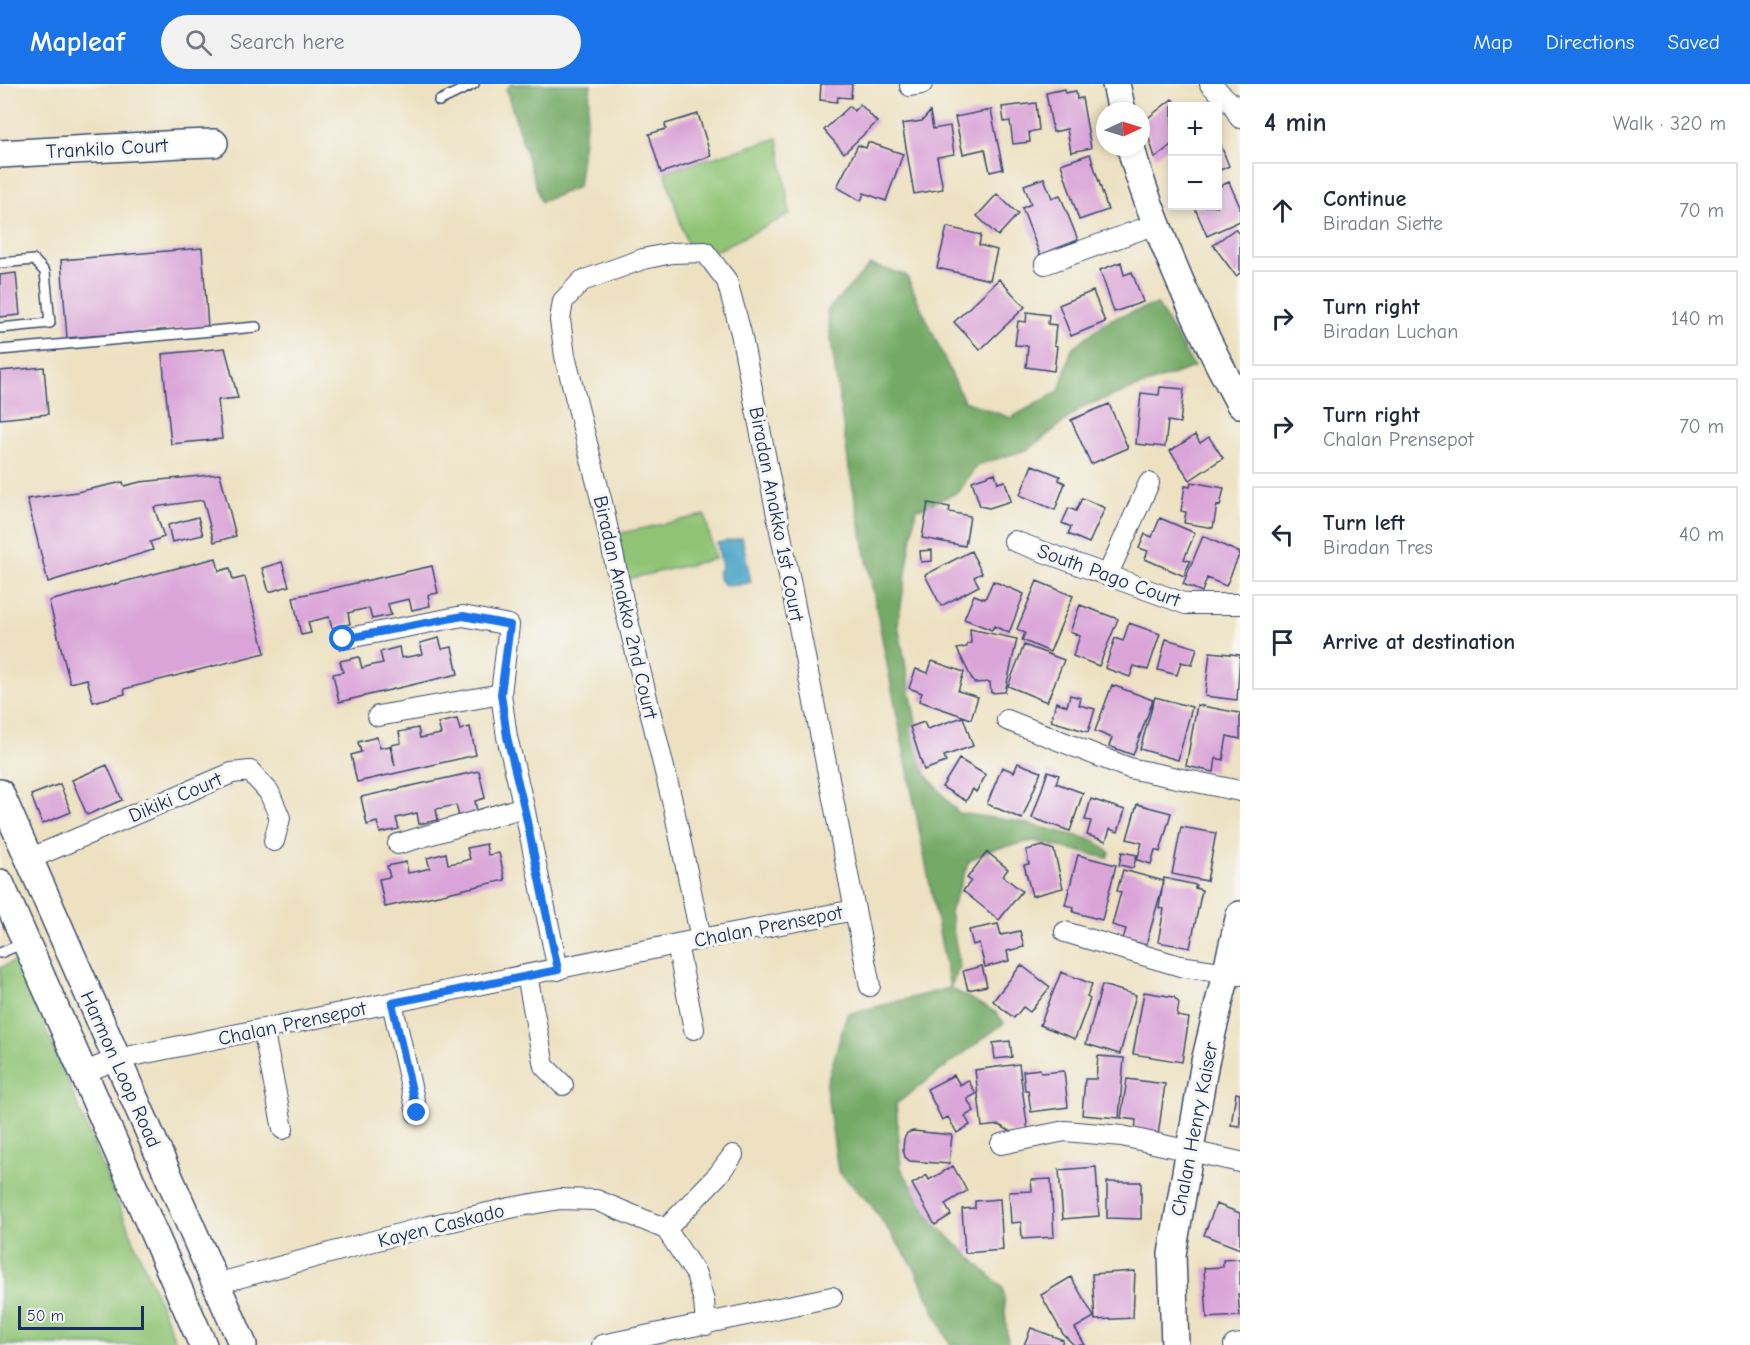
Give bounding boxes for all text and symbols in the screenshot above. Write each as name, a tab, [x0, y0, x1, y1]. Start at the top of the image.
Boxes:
search box	[161, 15, 581, 69]
text: Mapleaf	[30, 26, 125, 58]
icon: search	[182, 26, 215, 59]
text: Search here	[230, 29, 344, 55]
text: Map	[1473, 30, 1513, 54]
text: Directions	[1546, 30, 1635, 54]
text: Saved	[1668, 30, 1720, 54]
north arrow	[1096, 102, 1150, 156]
map controls	[1168, 102, 1222, 210]
button: +	[1168, 102, 1222, 156]
text: 4 min	[1264, 108, 1327, 138]
text: Walk · 320 m	[1613, 112, 1726, 135]
street label: Trankilo Court	[46, 134, 170, 163]
button: −	[1168, 156, 1222, 210]
text: Continue	[1323, 186, 1406, 212]
icon: ahead	[1266, 194, 1299, 227]
text: 70 m	[1679, 199, 1724, 222]
text: Biradan Siette	[1323, 212, 1443, 235]
text: Turn right	[1323, 294, 1420, 320]
icon: right	[1266, 302, 1299, 335]
text: 140 m	[1671, 307, 1724, 330]
text: Biradan Luchan	[1323, 320, 1458, 343]
text: Turn right	[1323, 402, 1420, 428]
street label: Biradan Anakko 1st Court	[744, 405, 809, 625]
icon: right	[1266, 410, 1299, 443]
text: 70 m	[1679, 415, 1724, 438]
text: Chalan Prensepot	[1323, 428, 1474, 451]
street label: Biradan Anakko 2nd Court	[589, 493, 663, 722]
text: Turn left	[1323, 510, 1405, 536]
icon: left	[1266, 518, 1299, 551]
text: 40 m	[1679, 523, 1724, 546]
text: Biradan Tres	[1323, 536, 1433, 559]
street label: South Pago Court	[1034, 539, 1185, 612]
route start	[329, 625, 355, 651]
icon: arrive	[1266, 626, 1299, 659]
text: Arrive at destination	[1323, 629, 1515, 655]
street label: Dikiki Court	[125, 767, 226, 827]
street label: Chalan Prensepot	[692, 901, 845, 952]
street label: Harmon Loop Road	[76, 987, 165, 1151]
street label: Chalan Prensepot	[216, 996, 369, 1050]
street label: Chalan Henry Kaiser	[1166, 1040, 1223, 1218]
route end	[403, 1099, 429, 1125]
street label: Kayen Caskado	[375, 1199, 507, 1252]
scale bar	[18, 1303, 144, 1330]
text: 50 m	[27, 1307, 64, 1325]

